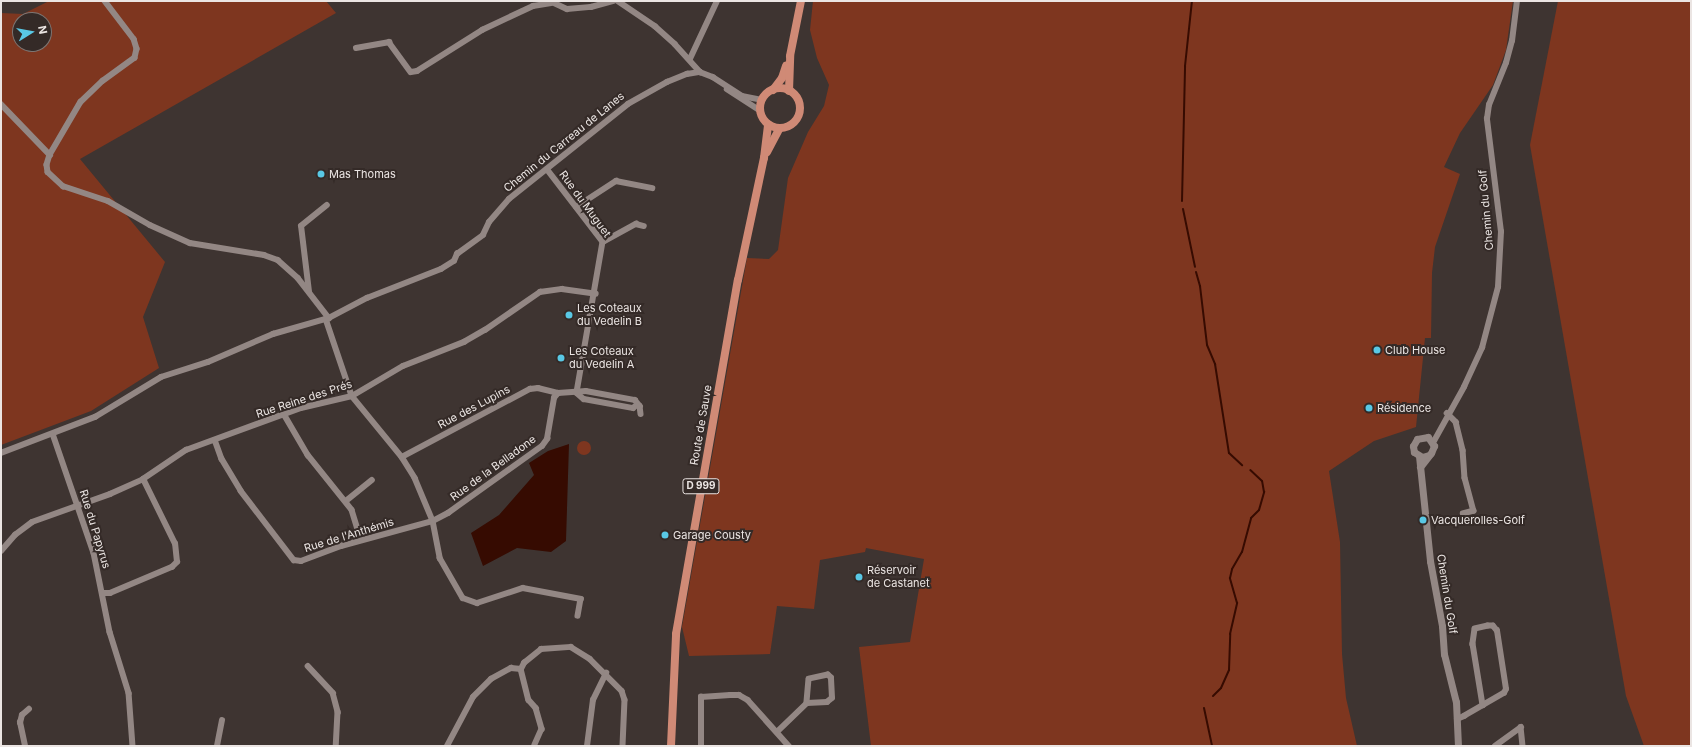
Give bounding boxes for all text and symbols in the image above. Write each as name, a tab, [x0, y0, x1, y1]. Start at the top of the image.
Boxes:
north arrow	[12, 12, 52, 52]
text: N	[35, 24, 50, 35]
street label: Chemin du Carreau de Lanes	[501, 89, 627, 195]
place label: Mas Thomas	[329, 167, 396, 181]
street label: Rue du Muguet	[556, 168, 614, 240]
marker: Mas Thomas	[316, 169, 326, 179]
street label: Chemin du Golf	[1476, 169, 1496, 251]
place label: Les Coteaux du Vedelin B	[577, 302, 642, 328]
marker: Les Coteaux du Vedelin B	[564, 310, 574, 320]
place label: Club House	[1385, 343, 1446, 357]
place label: Les Coteaux du Vedelin A	[569, 345, 634, 371]
marker: Club House	[1372, 345, 1382, 355]
marker: Les Coteaux du Vedelin A	[556, 353, 566, 363]
street label: Rue Reine des Prés	[254, 377, 354, 421]
street label: Rue des Lupins	[436, 382, 512, 432]
street label: Route de Sauve	[687, 384, 715, 466]
place label: Résidence	[1377, 401, 1431, 415]
marker: Résidence	[1364, 403, 1374, 413]
street label: Rue de la Belladone	[448, 432, 538, 504]
road number: D 999	[682, 478, 720, 494]
street label: Rue du Papyrus	[77, 488, 113, 570]
place label: Vacquerolles-Golf	[1431, 513, 1525, 527]
street label: Rue de l'Anthémis	[303, 515, 395, 555]
marker: Vacquerolles-Golf	[1418, 515, 1428, 525]
place label: Garage Cousty	[673, 528, 751, 542]
marker: Garage Cousty	[660, 530, 670, 540]
street label: Chemin du Golf	[1434, 553, 1460, 635]
place label: Réservoir de Castanet	[867, 564, 930, 590]
marker: Réservoir de Castanet	[854, 572, 864, 582]

